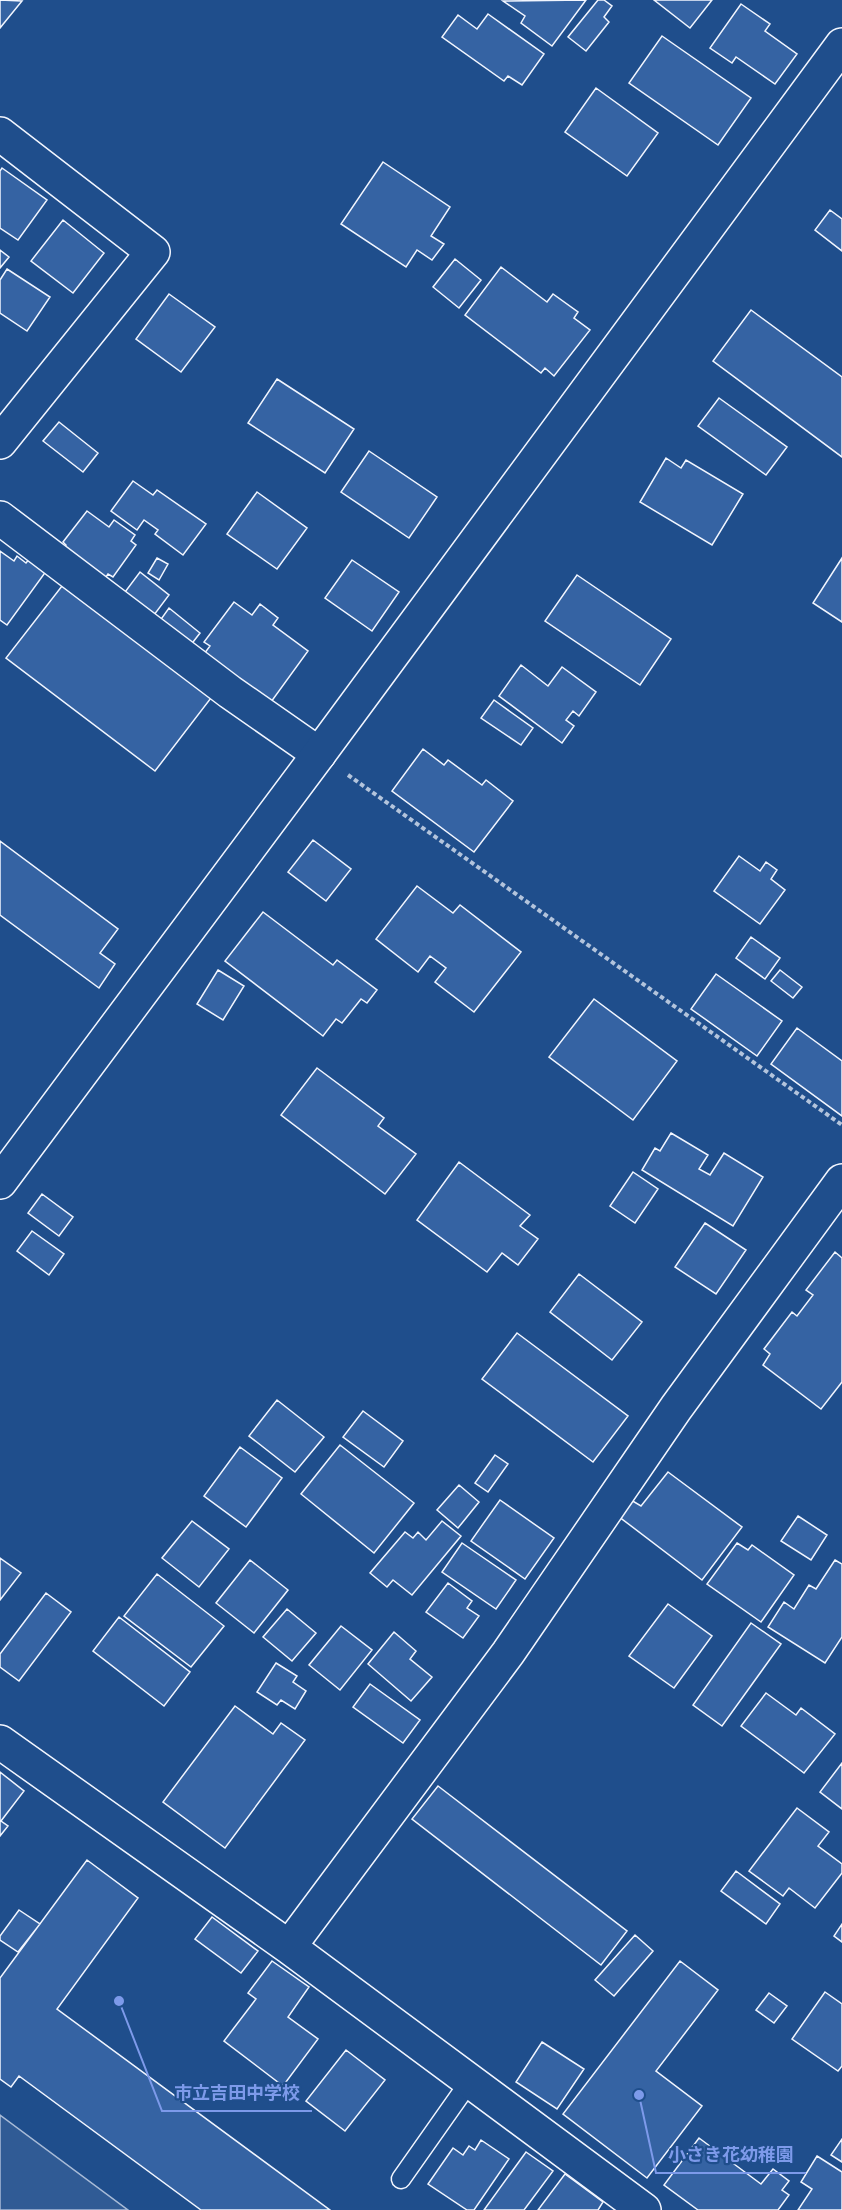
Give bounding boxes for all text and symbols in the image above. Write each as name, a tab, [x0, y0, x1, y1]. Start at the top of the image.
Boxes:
callout: 市立吉田中学校	[162, 2075, 312, 2111]
text: 市立吉田中学校	[174, 2083, 300, 2103]
callout: 小さき花幼稚園	[656, 2137, 806, 2173]
text: 小さき花幼稚園	[668, 2145, 794, 2165]

